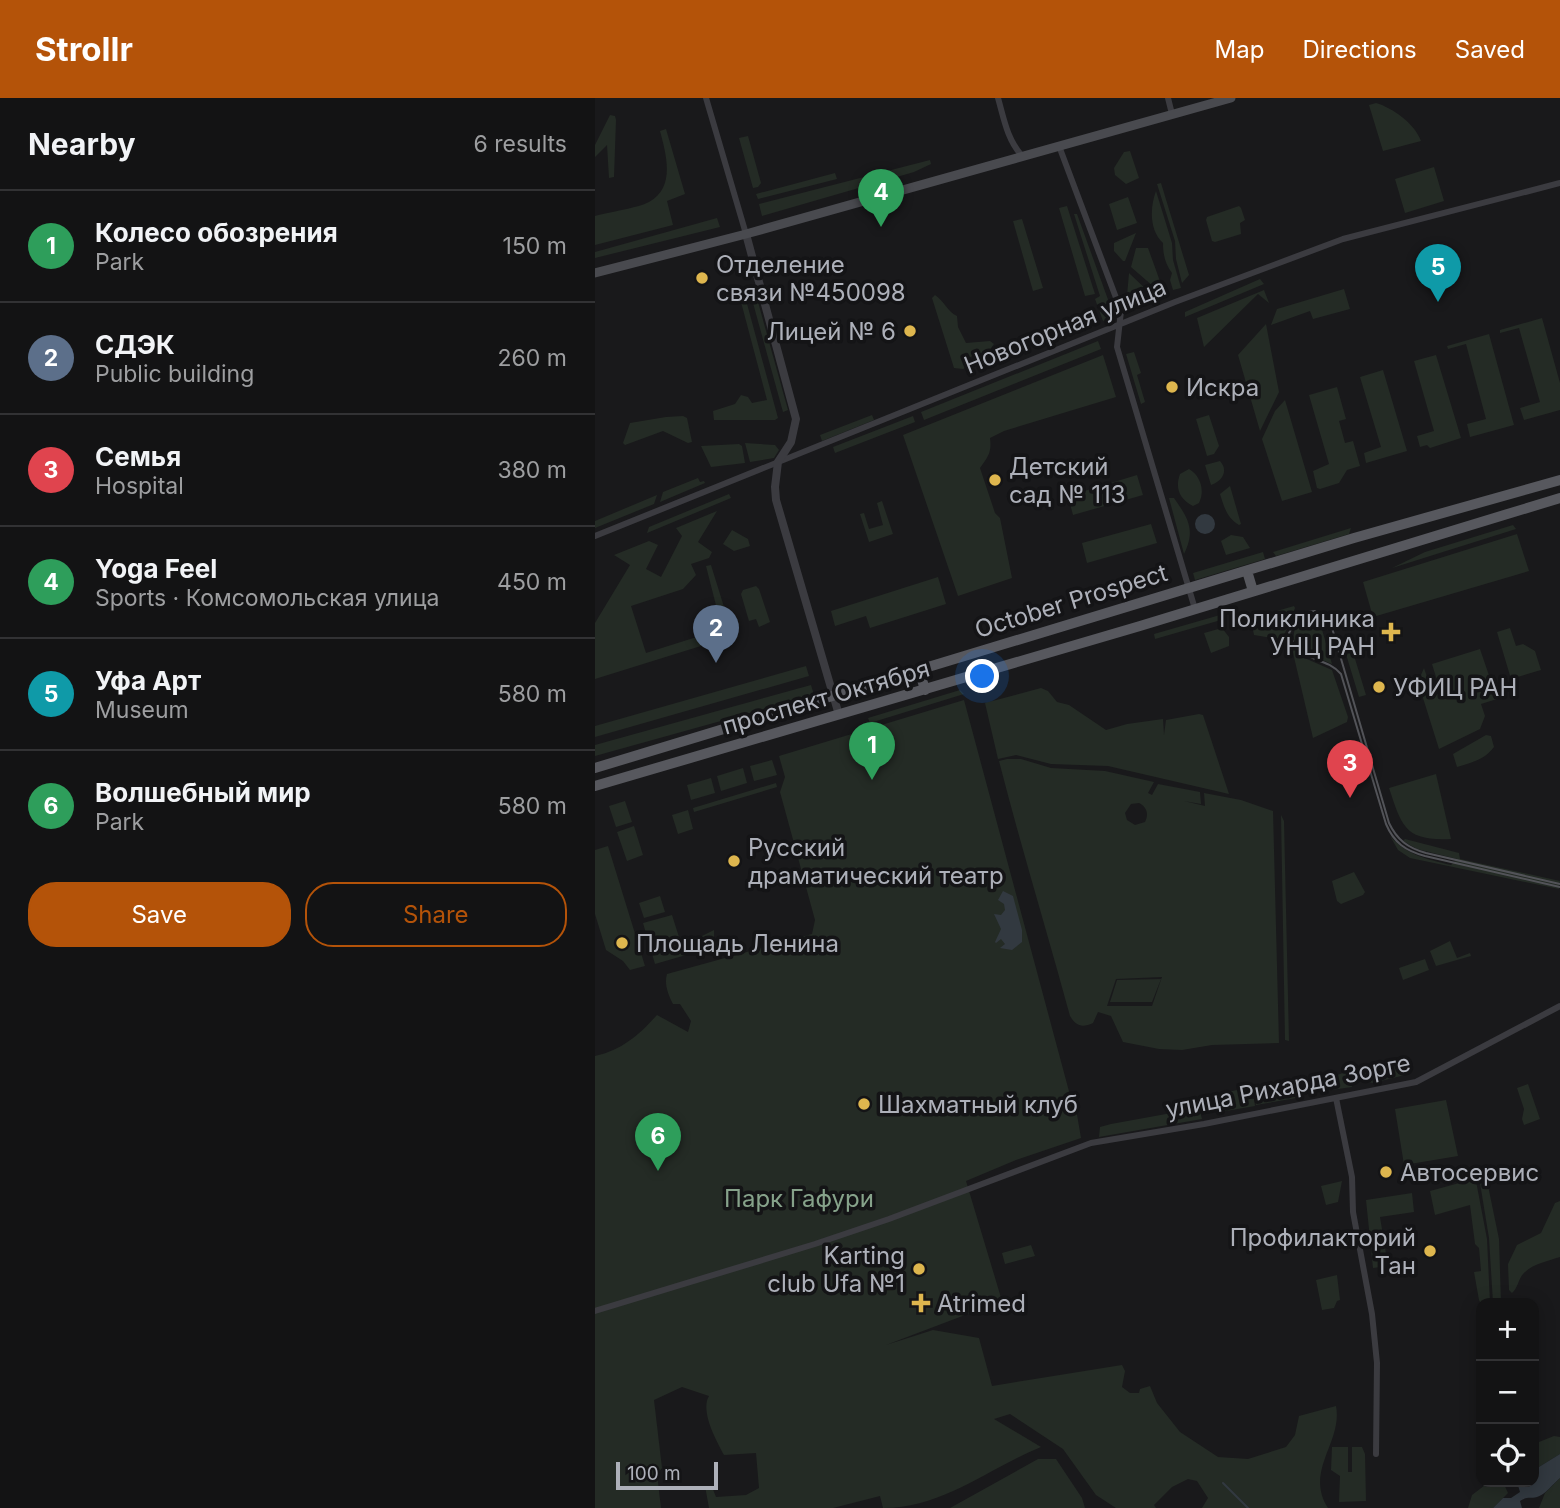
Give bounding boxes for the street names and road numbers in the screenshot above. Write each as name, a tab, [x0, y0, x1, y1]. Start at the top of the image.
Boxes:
street label: Новогорная улица	[960, 272, 1170, 380]
street label: October Prospect	[971, 558, 1171, 644]
street label: проспект Октября	[719, 654, 933, 740]
street label: улица Рихарда Зорге	[1163, 1048, 1413, 1124]

